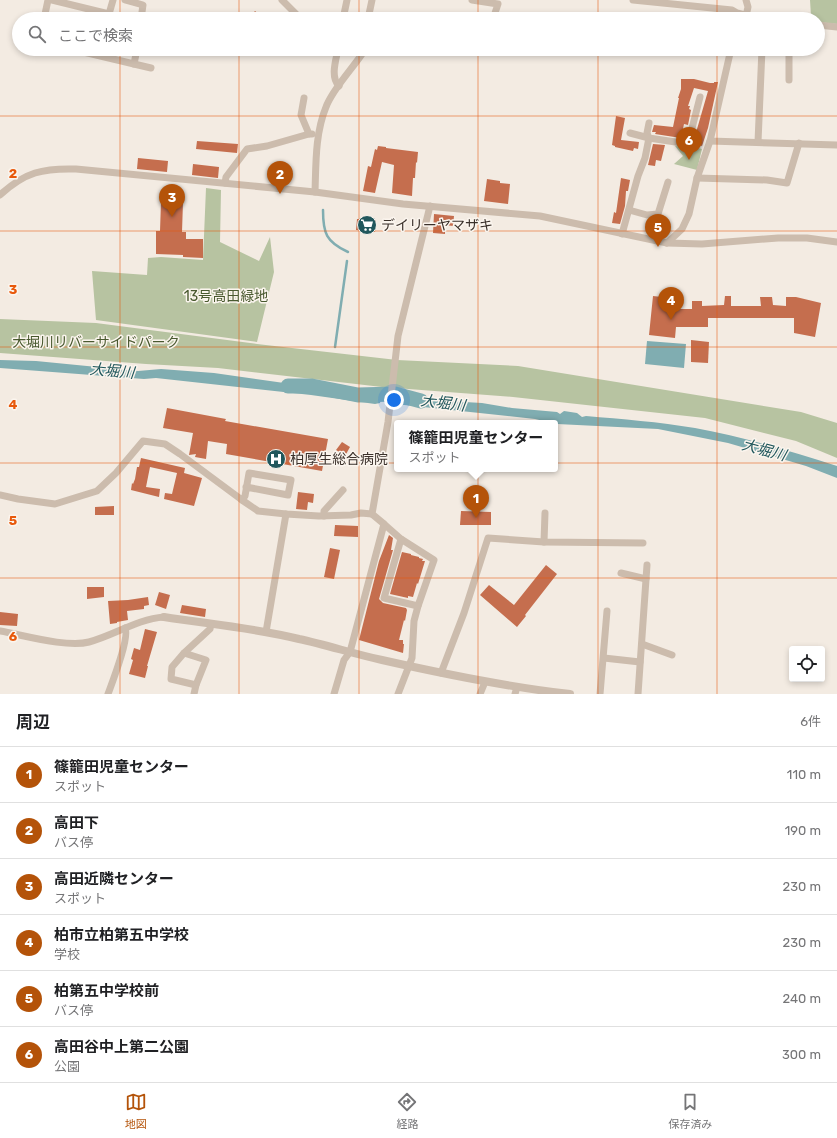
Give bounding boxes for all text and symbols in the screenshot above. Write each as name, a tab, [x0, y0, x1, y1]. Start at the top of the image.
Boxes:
search box	[12, 12, 825, 56]
icon: search	[26, 23, 48, 45]
text: ここで検索	[58, 27, 133, 45]
pin: 6	[676, 127, 702, 160]
pin: 2	[267, 161, 293, 194]
text: 2	[9, 166, 17, 181]
pin: 3	[159, 184, 185, 217]
supermarket icon: デイリーヤマザキ	[356, 214, 378, 236]
pin: 5	[645, 214, 671, 247]
place label: デイリーヤマザキ	[381, 217, 493, 234]
text: 3	[9, 282, 18, 297]
pin: 4	[658, 287, 684, 320]
park label: 13号高田緑地	[184, 288, 268, 305]
park label: 大堀川リバーサイドパーク	[12, 334, 180, 351]
water label: 大堀川	[89, 360, 137, 382]
your location	[384, 390, 404, 410]
water label: 大堀川	[420, 391, 468, 415]
text: 4	[9, 397, 18, 412]
popup	[394, 420, 558, 472]
text: 篠籠田児童センター	[408, 429, 544, 447]
water label: 大堀川	[740, 435, 790, 465]
hospital icon: 柏厚生総合病院	[265, 448, 287, 470]
text: スポット	[408, 450, 461, 465]
place label: 柏厚生総合病院	[290, 451, 388, 468]
pin: 1	[463, 485, 489, 518]
text: 5	[9, 513, 17, 528]
text: 6	[9, 629, 18, 644]
map controls	[789, 646, 825, 682]
button: locate	[789, 646, 825, 682]
text: 周辺	[16, 712, 50, 732]
text: 6件	[800, 714, 821, 729]
text: 篠籠田児童センター	[54, 758, 189, 776]
text: 1	[26, 767, 32, 782]
text: 110 m	[787, 767, 821, 782]
text: スポット	[54, 779, 106, 794]
text: 高田下	[54, 814, 99, 832]
text: 2	[25, 823, 33, 838]
text: 190 m	[785, 823, 821, 838]
text: バス停	[54, 835, 93, 850]
text: 高田近隣センター	[54, 870, 174, 888]
text: 3	[25, 879, 33, 894]
text: 230 m	[783, 879, 821, 894]
text: スポット	[54, 891, 106, 906]
text: 柏市立柏第五中学校	[54, 926, 189, 944]
text: 4	[25, 935, 33, 950]
text: 230 m	[783, 935, 821, 950]
text: 学校	[54, 947, 80, 962]
text: 柏第五中学校前	[54, 982, 159, 1000]
text: 5	[25, 991, 33, 1006]
text: 240 m	[782, 991, 821, 1006]
text: バス停	[54, 1003, 93, 1018]
text: 高田谷中上第二公園	[54, 1038, 189, 1056]
text: 6	[25, 1047, 33, 1062]
text: 300 m	[782, 1047, 821, 1062]
text: 公園	[54, 1059, 80, 1074]
tab: 地図	[125, 1091, 147, 1131]
tab: 経路	[396, 1091, 418, 1131]
tab: 保存済み	[668, 1091, 712, 1131]

